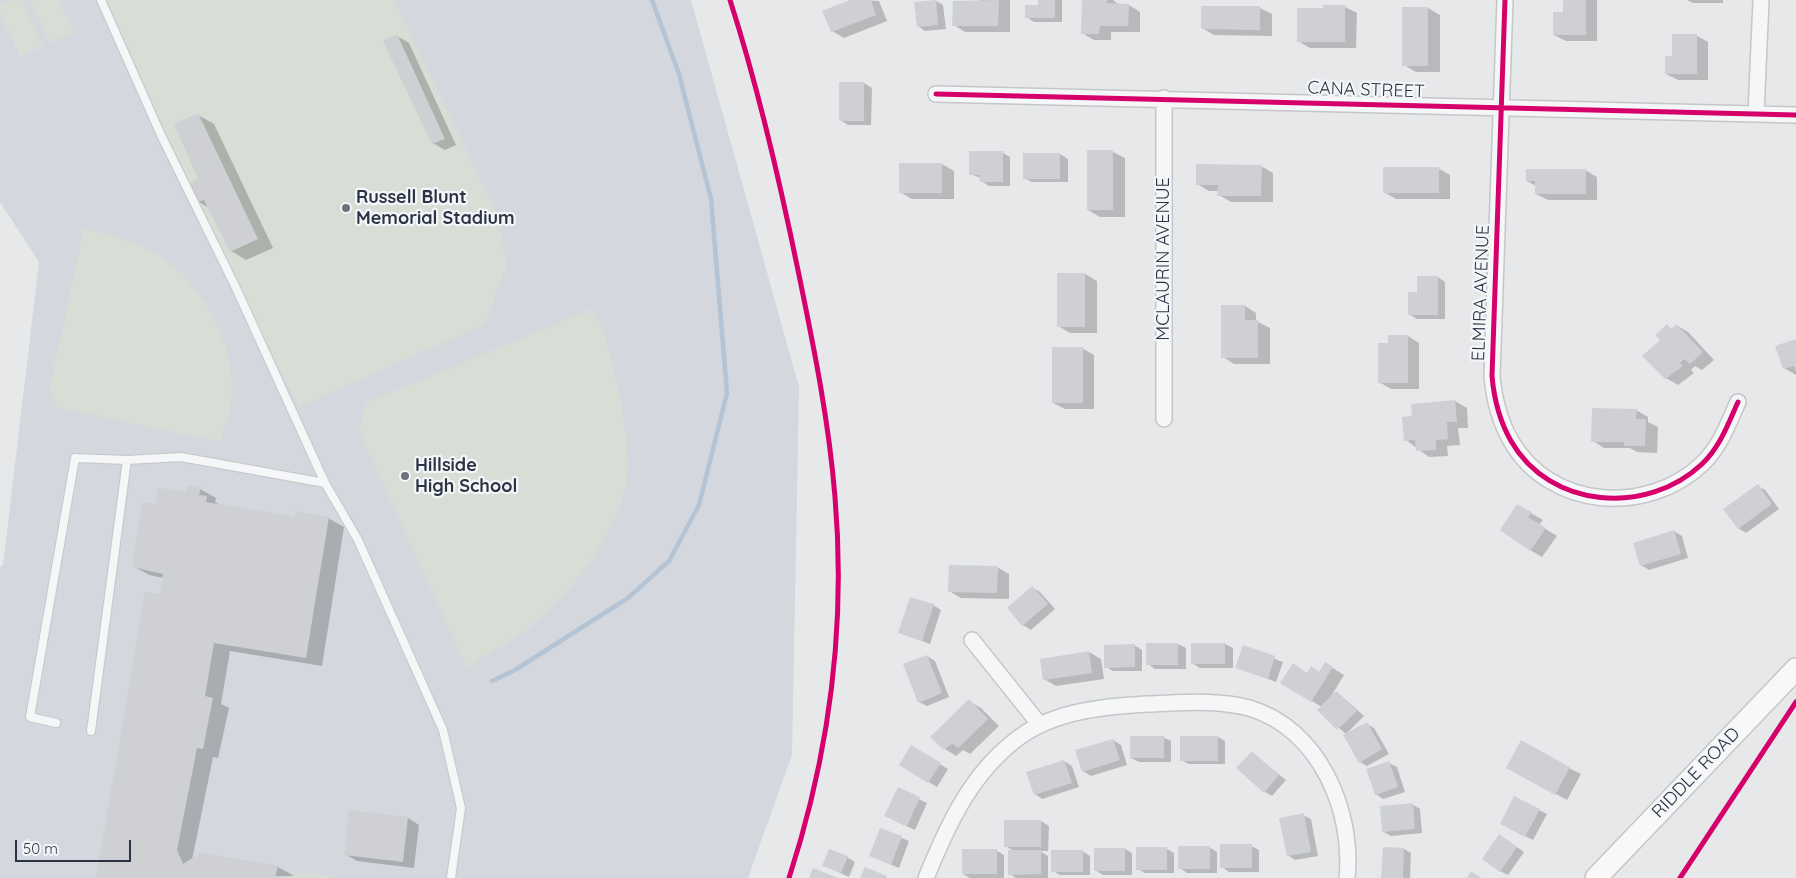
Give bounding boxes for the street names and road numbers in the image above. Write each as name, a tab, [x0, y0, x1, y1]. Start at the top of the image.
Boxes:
street label: CANA STREET	[1307, 77, 1425, 103]
street label: MCLAURIN AVENUE	[1153, 177, 1175, 341]
street label: ELMIRA AVENUE	[1468, 225, 1494, 361]
street label: RIDDLE ROAD	[1647, 723, 1745, 823]

